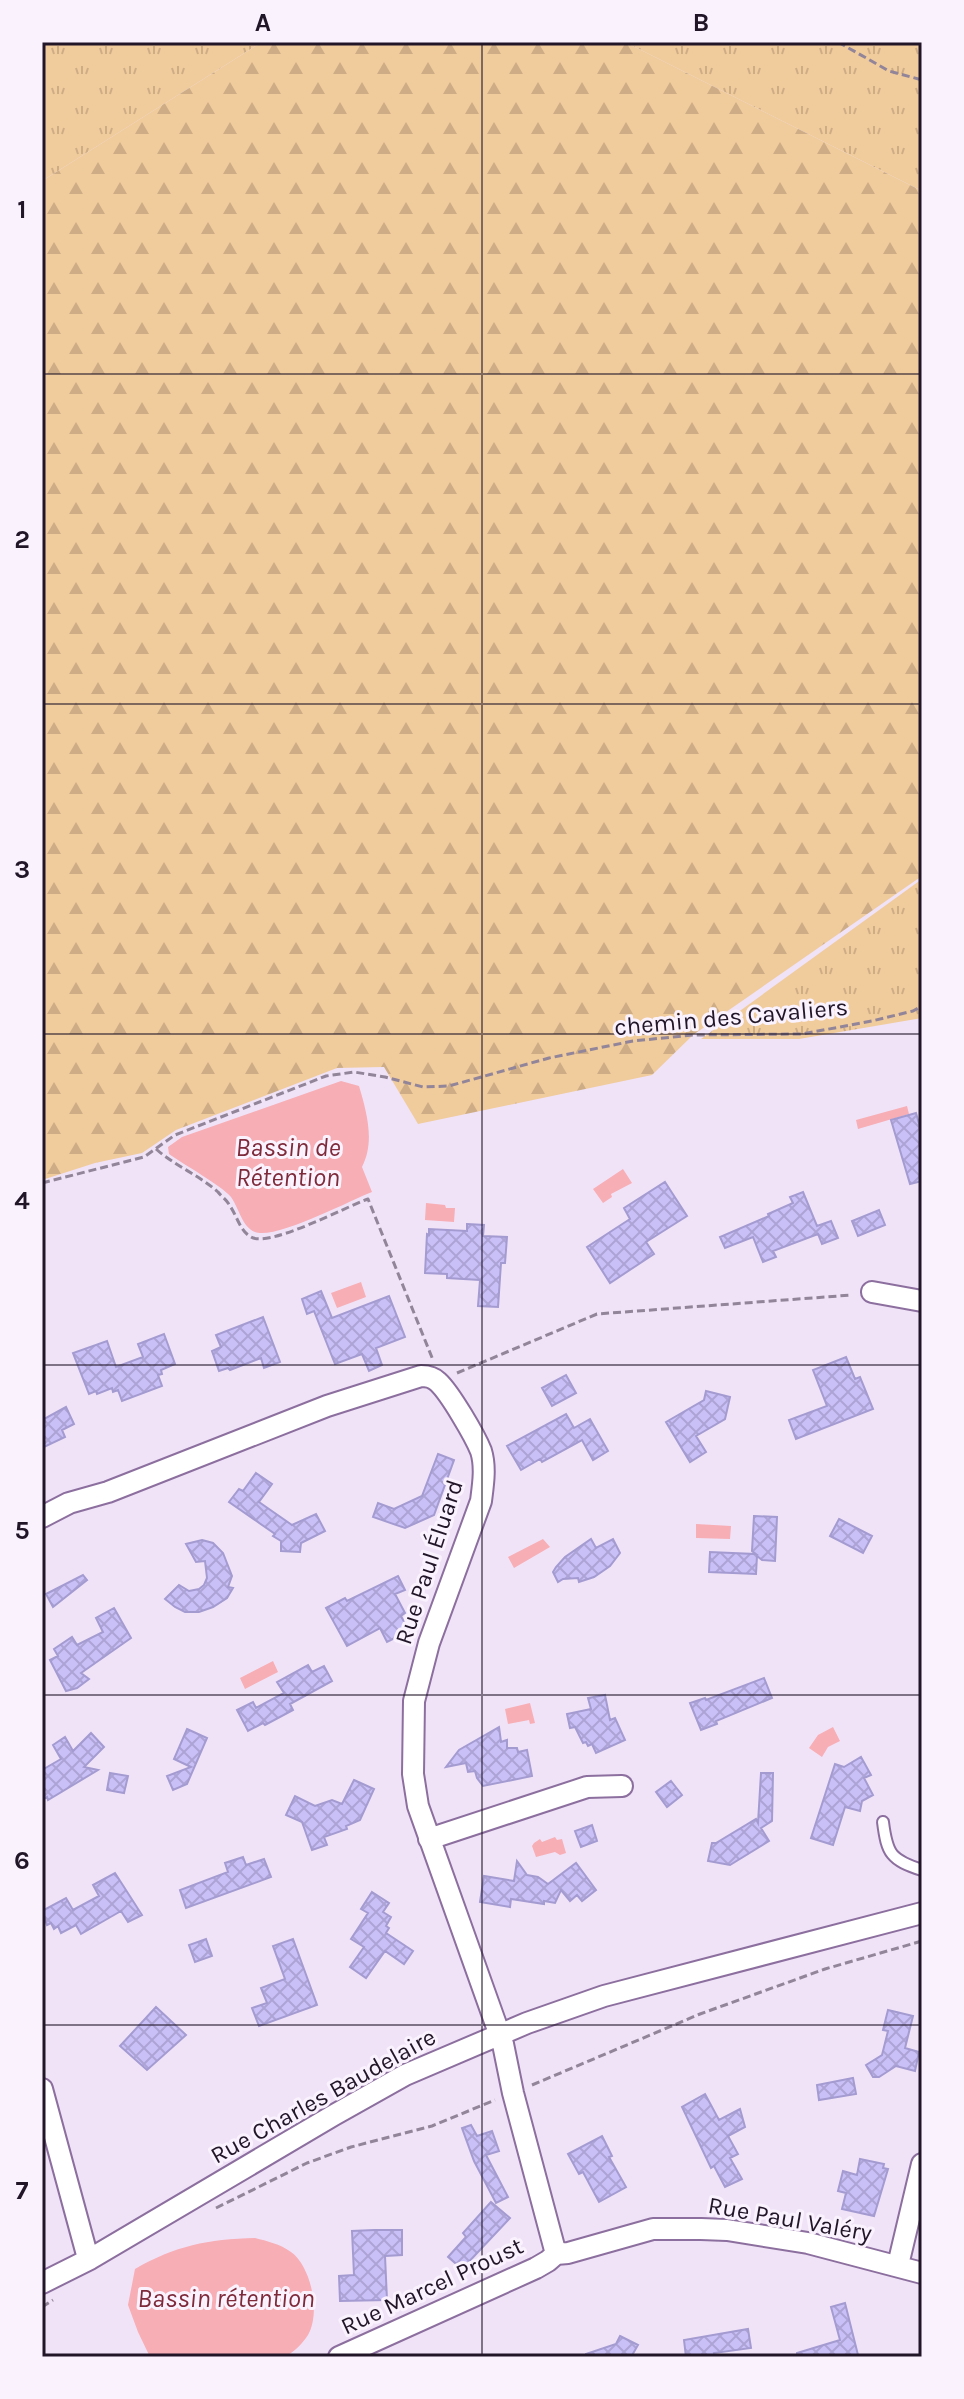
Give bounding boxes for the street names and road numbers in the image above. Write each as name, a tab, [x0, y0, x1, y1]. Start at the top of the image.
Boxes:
street label: chemin des Cavaliers	[613, 993, 849, 1041]
street label: Rue Paul Éluard	[388, 1476, 469, 1648]
street label: Rue Charles Baudelaire	[206, 2022, 440, 2170]
street label: Rue Paul Valéry	[706, 2191, 874, 2247]
street label: Rue Marcel Proust	[336, 2232, 528, 2340]

